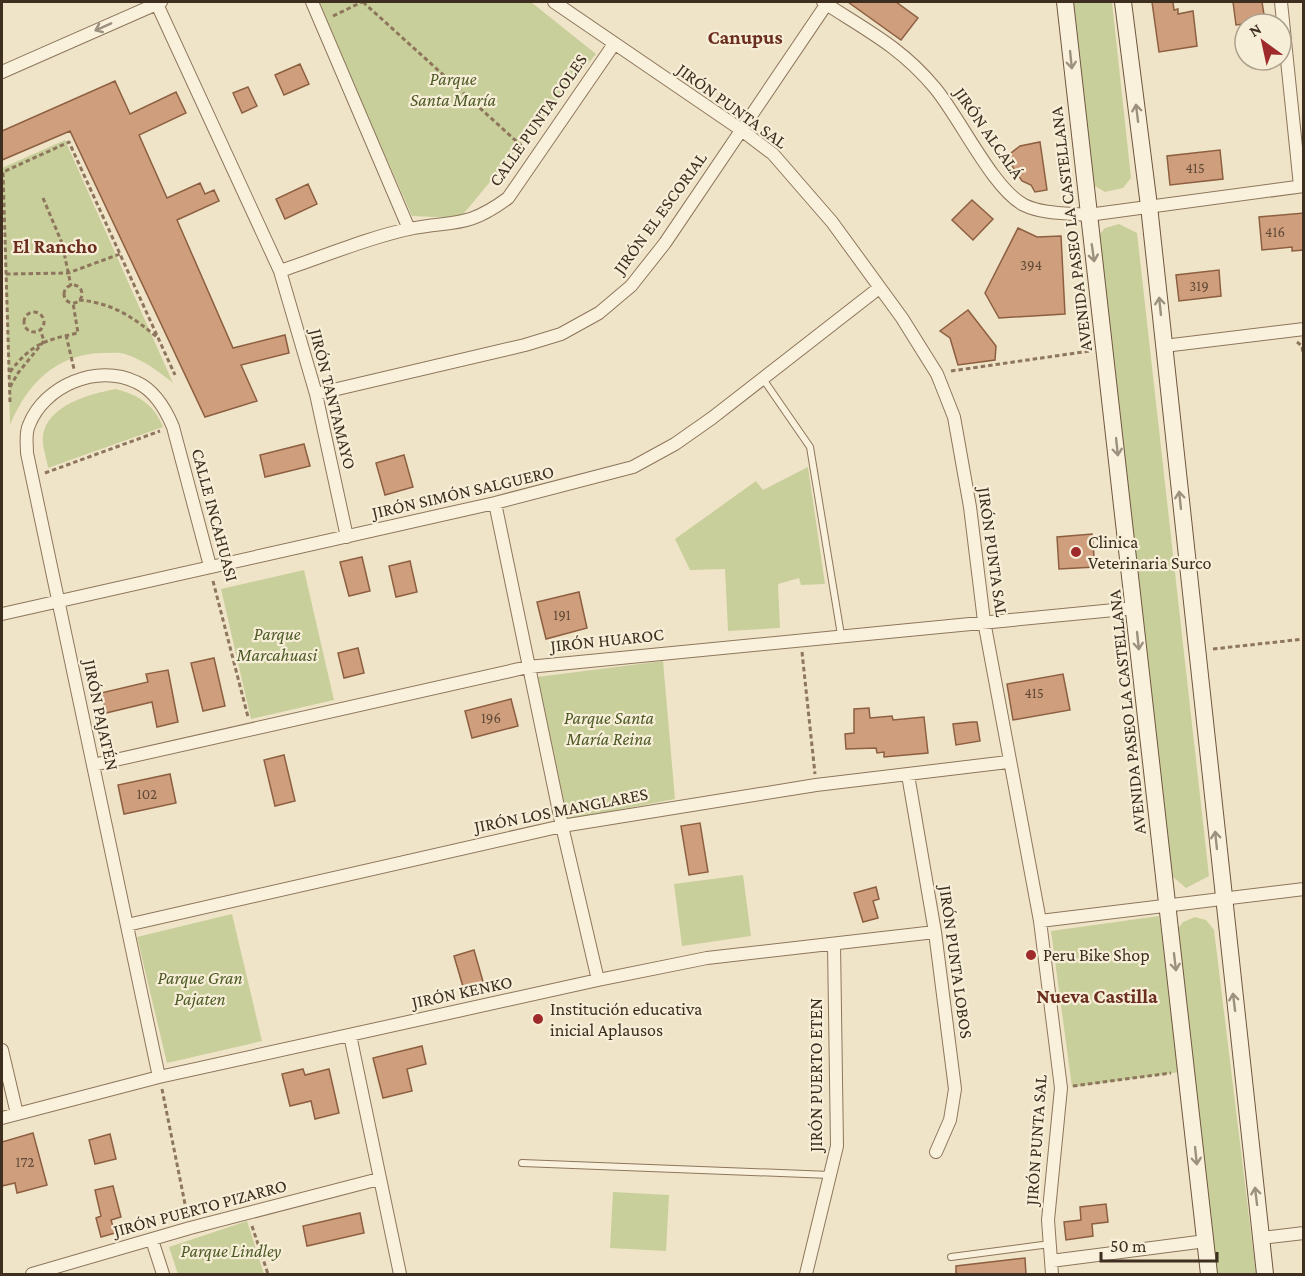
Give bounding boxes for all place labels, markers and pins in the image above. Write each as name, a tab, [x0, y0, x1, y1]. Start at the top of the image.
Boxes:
place label: Clinica Veterinaria Surco	[1088, 532, 1211, 573]
marker: Clinica Veterinaria Surco	[1069, 545, 1083, 559]
place label: Peru Bike Shop	[1043, 945, 1150, 965]
marker: Peru Bike Shop	[1024, 948, 1038, 962]
place label: Institución educativa inicial Aplausos	[550, 999, 702, 1040]
marker: Institución educativa inicial Aplausos	[531, 1012, 545, 1026]

